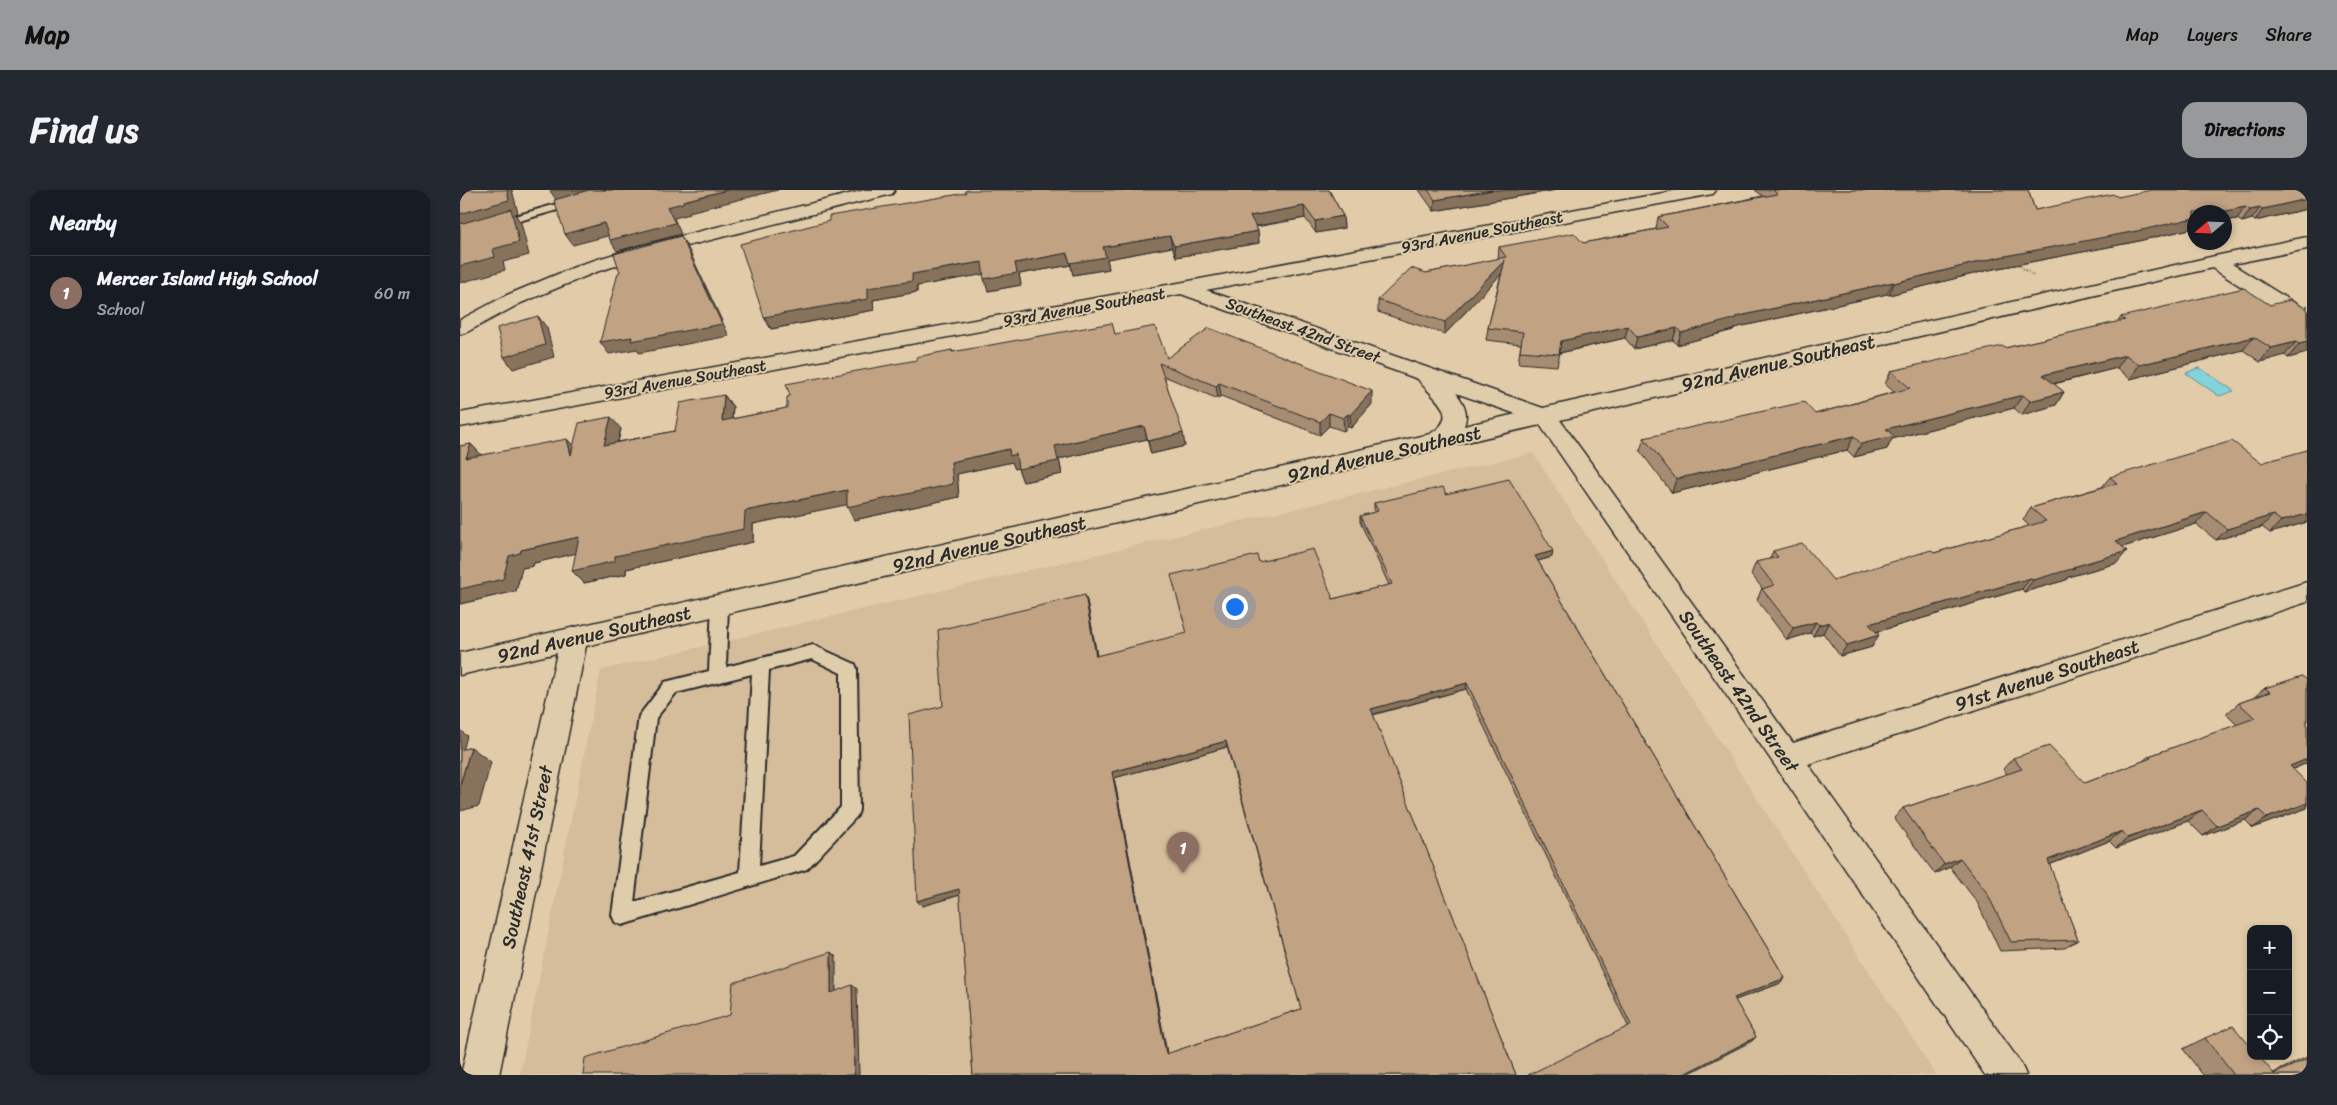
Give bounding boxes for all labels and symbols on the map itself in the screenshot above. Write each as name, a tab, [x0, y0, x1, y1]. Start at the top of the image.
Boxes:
street label: 93rd Avenue Southeast	[1399, 202, 1565, 262]
north arrow	[2187, 205, 2232, 250]
street label: 93rd Avenue Southeast	[1001, 278, 1167, 336]
street label: Southeast 42nd Street	[1222, 289, 1385, 372]
street label: 92nd Avenue Southeast	[1678, 325, 1878, 401]
street label: 93rd Avenue Southeast	[602, 350, 768, 408]
street label: 92nd Avenue Southeast	[1284, 416, 1484, 492]
street label: 92nd Avenue Southeast	[889, 506, 1089, 582]
your location	[1222, 594, 1248, 620]
street label: 92nd Avenue Southeast	[494, 596, 694, 672]
street label: Southeast 42nd Street	[1670, 602, 1809, 781]
street label: 91st Avenue Southeast	[1950, 630, 2144, 720]
street label: Southeast 41st Street	[491, 761, 563, 952]
pin: 1	[1167, 832, 1199, 873]

